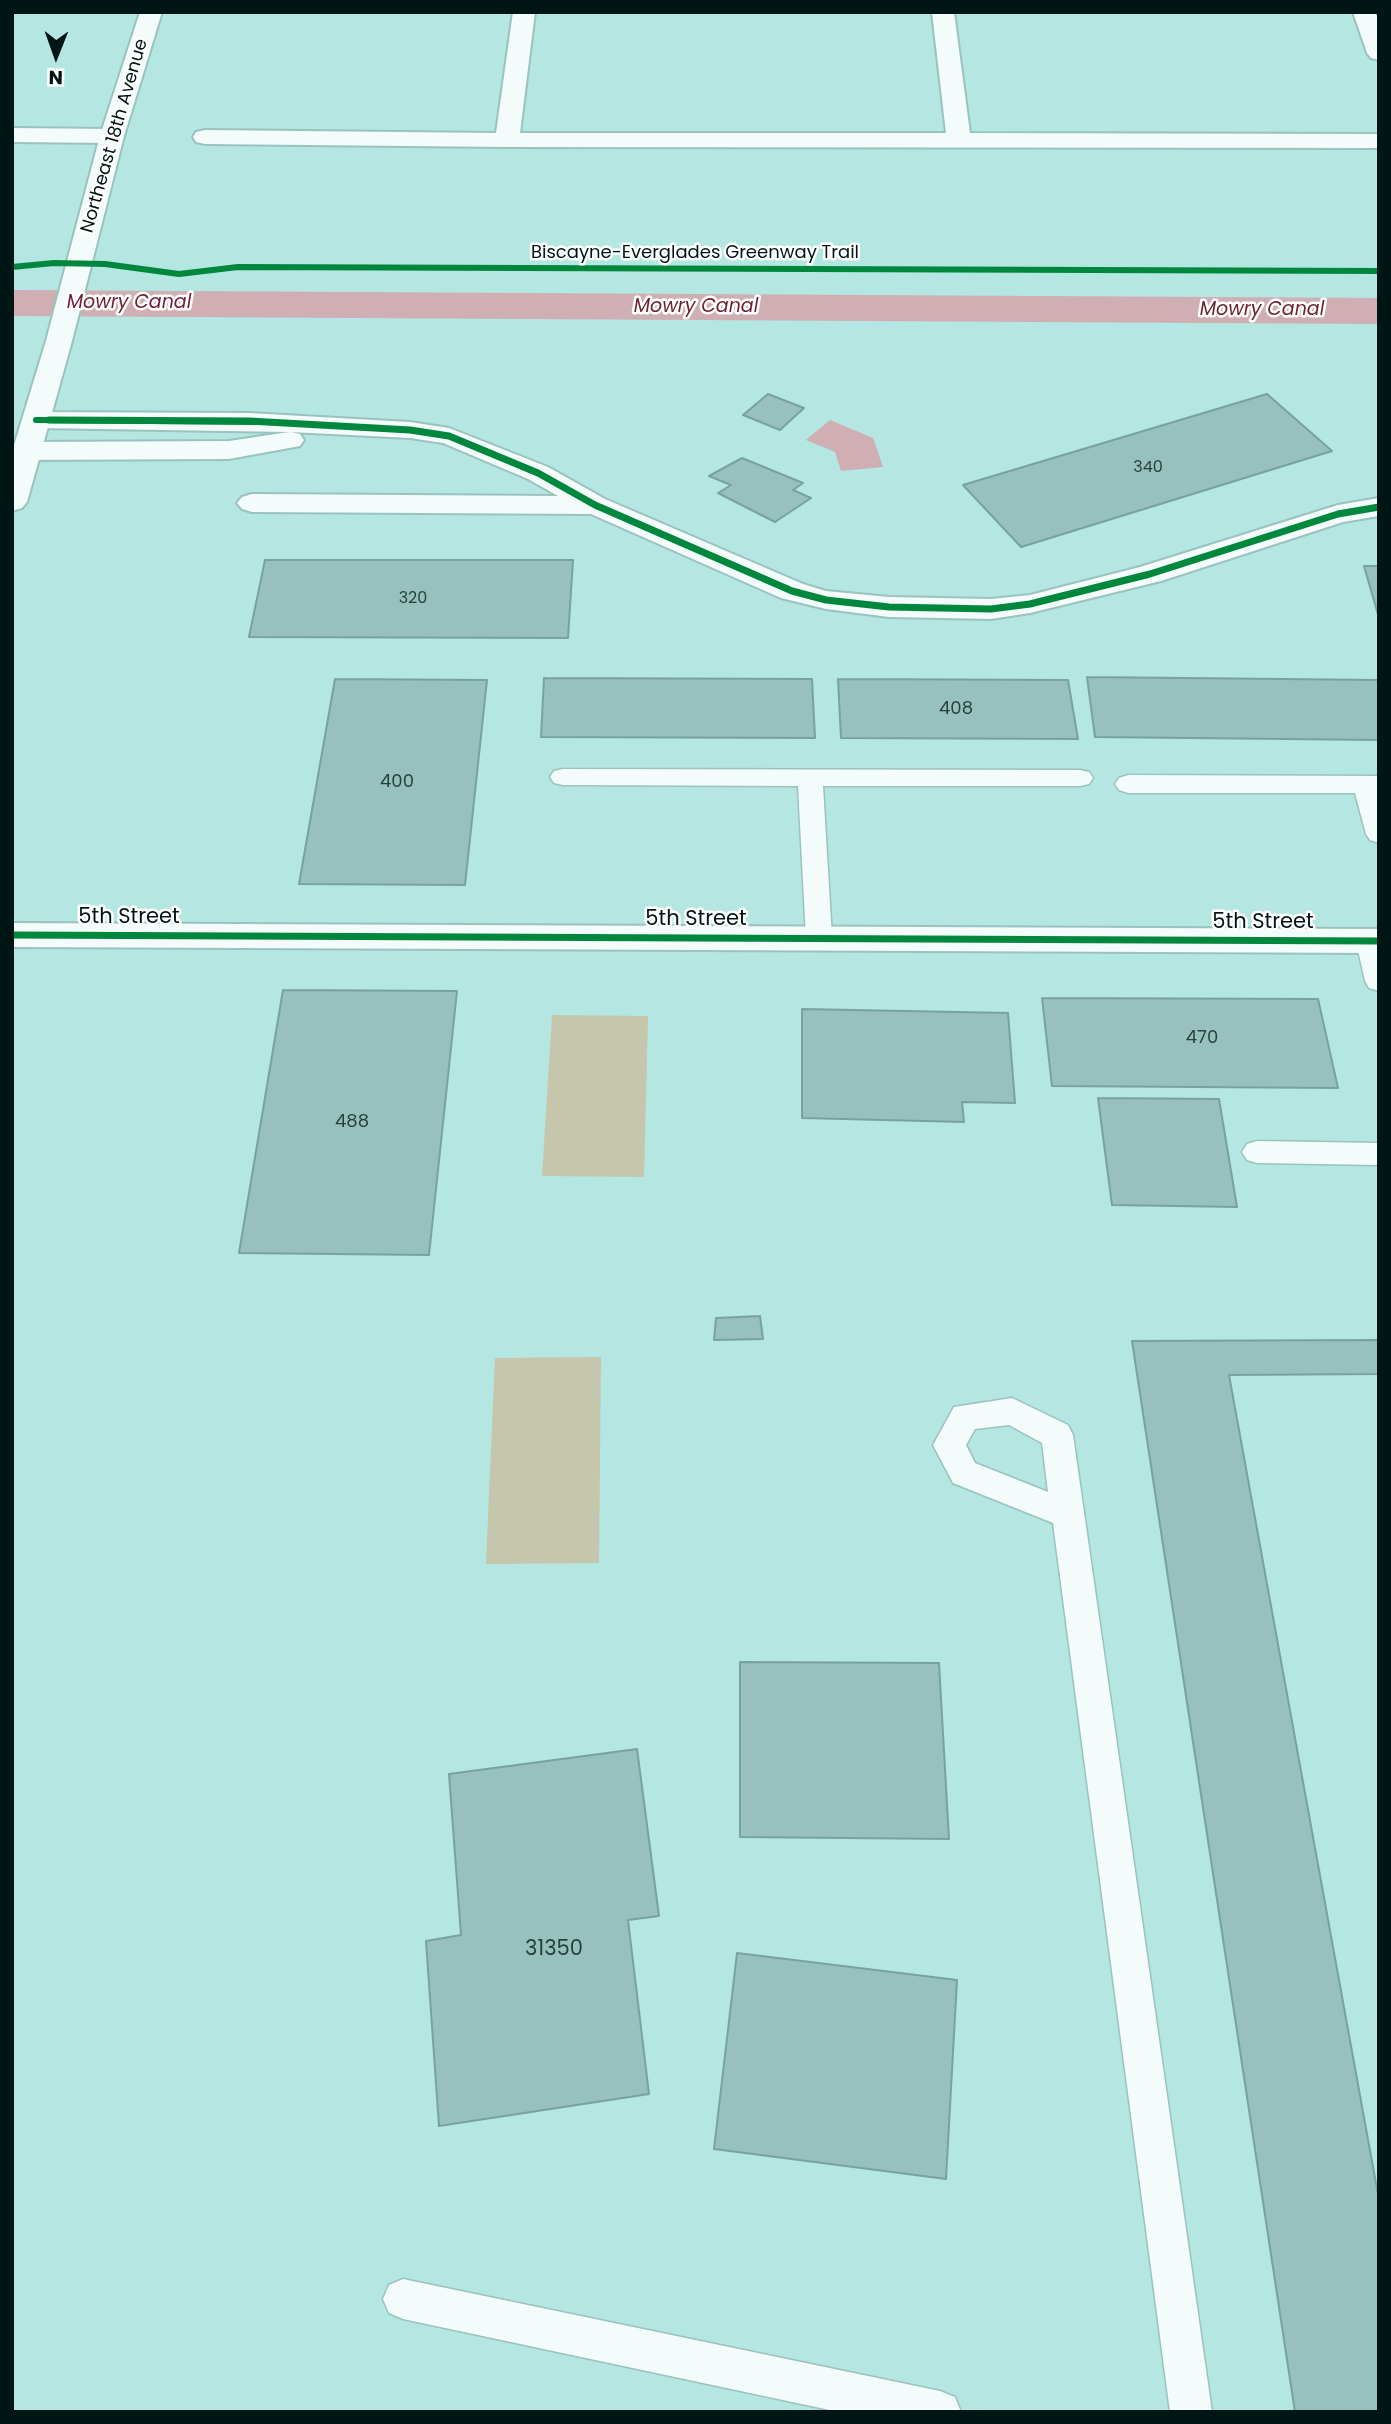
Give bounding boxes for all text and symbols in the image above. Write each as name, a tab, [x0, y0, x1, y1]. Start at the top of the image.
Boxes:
north arrow	[21, 21, 91, 91]
street label: Northeast 18th Avenue	[77, 37, 153, 235]
text: N	[48, 64, 63, 91]
street label: Biscayne-Everglades Greenway Trail	[531, 242, 859, 264]
water label: Mowry Canal	[67, 292, 191, 314]
water label: Mowry Canal	[634, 296, 758, 318]
water label: Mowry Canal	[1200, 299, 1324, 321]
house number: 340	[1133, 458, 1163, 478]
house number: 320	[399, 589, 427, 609]
house number: 408	[939, 698, 973, 720]
house number: 400	[380, 771, 414, 793]
street label: 5th Street	[78, 905, 180, 931]
street label: 5th Street	[645, 907, 747, 933]
street label: 5th Street	[1212, 910, 1314, 936]
house number: 470	[1186, 1027, 1218, 1049]
house number: 488	[335, 1111, 369, 1133]
house number: 31350	[525, 1937, 583, 1963]

